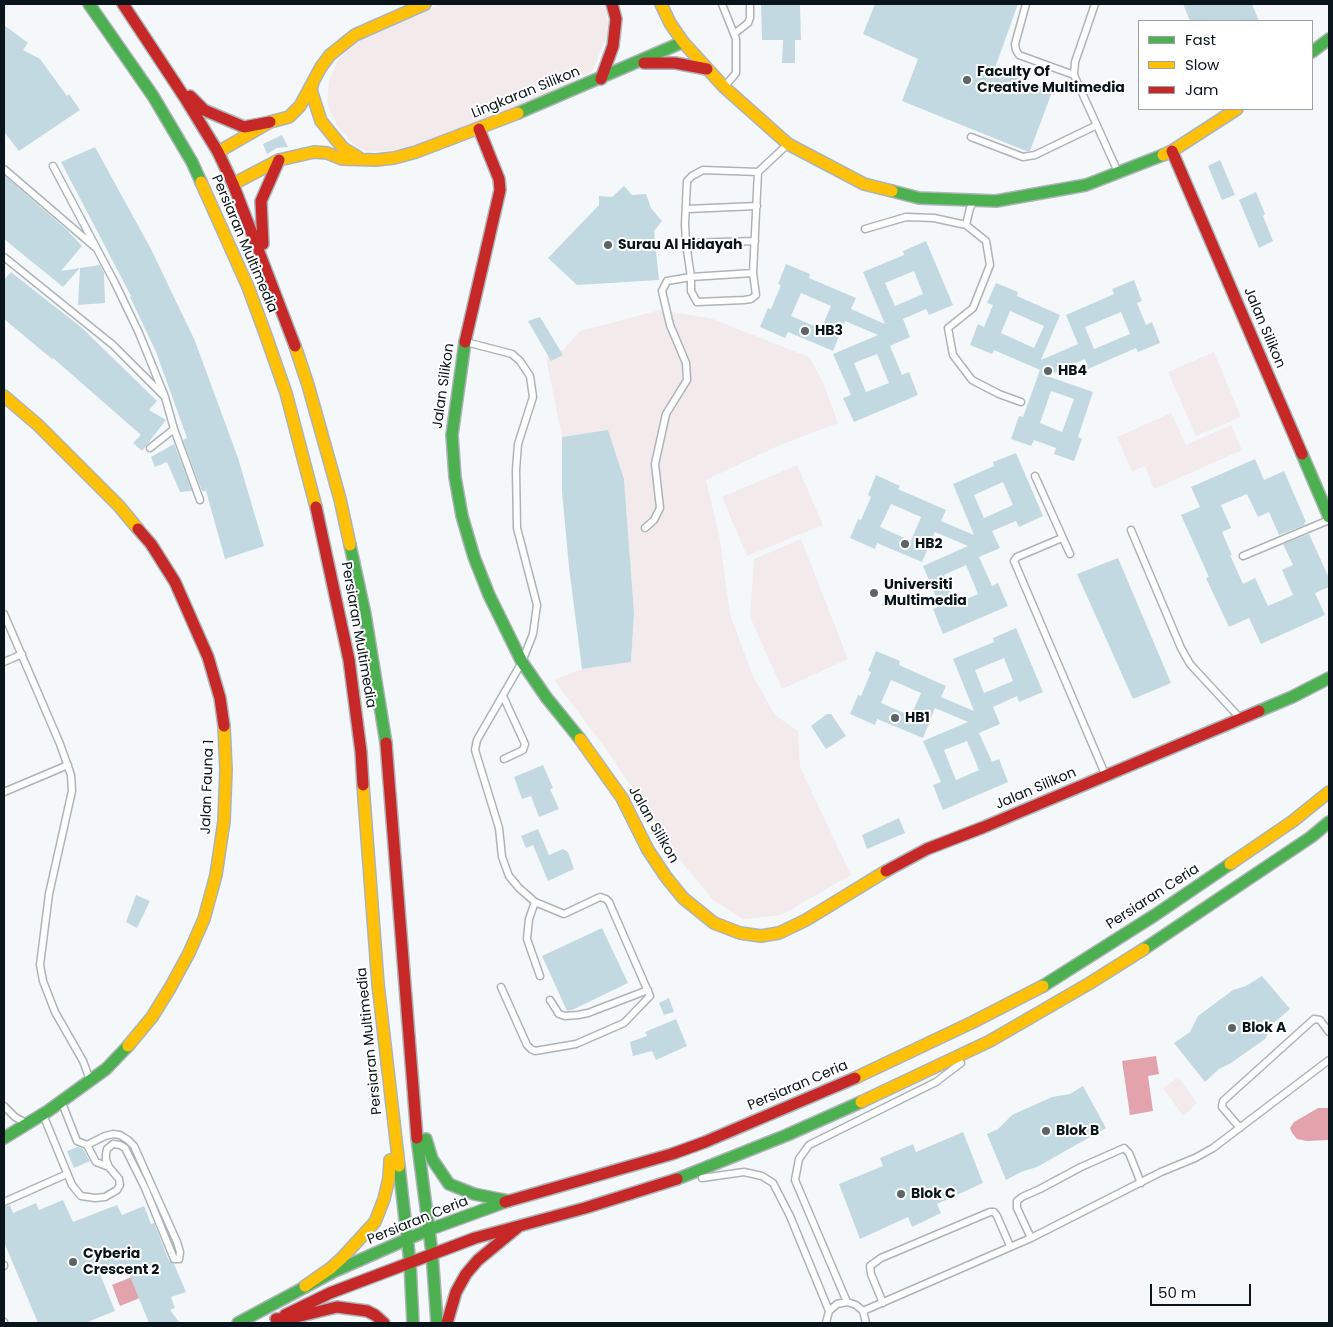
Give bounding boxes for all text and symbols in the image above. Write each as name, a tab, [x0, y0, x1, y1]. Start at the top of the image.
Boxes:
legend	[1138, 20, 1313, 110]
text: Fast	[1185, 29, 1216, 50]
text: Slow	[1185, 54, 1219, 75]
street label: Lingkaran Silikon	[469, 64, 583, 122]
place label: Faculty Of Creative Multimedia	[977, 64, 1125, 96]
marker: Faculty Of Creative Multimedia	[961, 74, 973, 86]
text: Jam	[1185, 79, 1219, 100]
street label: Persiaran Multimedia	[207, 173, 281, 315]
place label: Surau Al Hidayah	[618, 237, 743, 253]
marker: Surau Al Hidayah	[602, 239, 614, 251]
street label: Jalan Silikon	[1239, 285, 1289, 371]
place label: HB3	[815, 323, 843, 339]
marker: HB3	[799, 325, 811, 337]
street label: Jalan Silikon	[430, 342, 458, 430]
place label: HB4	[1058, 363, 1087, 379]
marker: HB4	[1042, 365, 1054, 377]
place label: HB2	[915, 536, 942, 552]
marker: HB2	[899, 538, 911, 550]
street label: Persiaran Multimedia	[337, 561, 379, 709]
place label: Universiti Multimedia	[884, 577, 967, 610]
marker: Universiti Multimedia	[868, 587, 880, 599]
place label: HB1	[905, 710, 930, 726]
marker: HB1	[889, 712, 901, 724]
street label: Jalan Fauna 1	[198, 739, 218, 835]
street label: Jalan Silikon	[993, 764, 1079, 814]
street label: Jalan Silikon	[624, 783, 682, 867]
street label: Persiaran Ceria	[1103, 861, 1203, 933]
street label: Persiaran Multimedia	[354, 966, 386, 1116]
place label: Blok A	[1242, 1020, 1286, 1036]
marker: Blok A	[1226, 1022, 1238, 1034]
street label: Persiaran Ceria	[745, 1057, 851, 1115]
place label: Blok B	[1056, 1123, 1099, 1139]
marker: Blok B	[1040, 1125, 1052, 1137]
place label: Blok C	[911, 1186, 956, 1202]
marker: Blok C	[895, 1188, 907, 1200]
street label: Persiaran Ceria	[365, 1193, 471, 1249]
place label: Cyberia Crescent 2	[83, 1246, 159, 1278]
marker: Cyberia Crescent 2	[67, 1256, 79, 1268]
scale bar	[1153, 1274, 1254, 1306]
text: 50 m	[1158, 1282, 1196, 1303]

